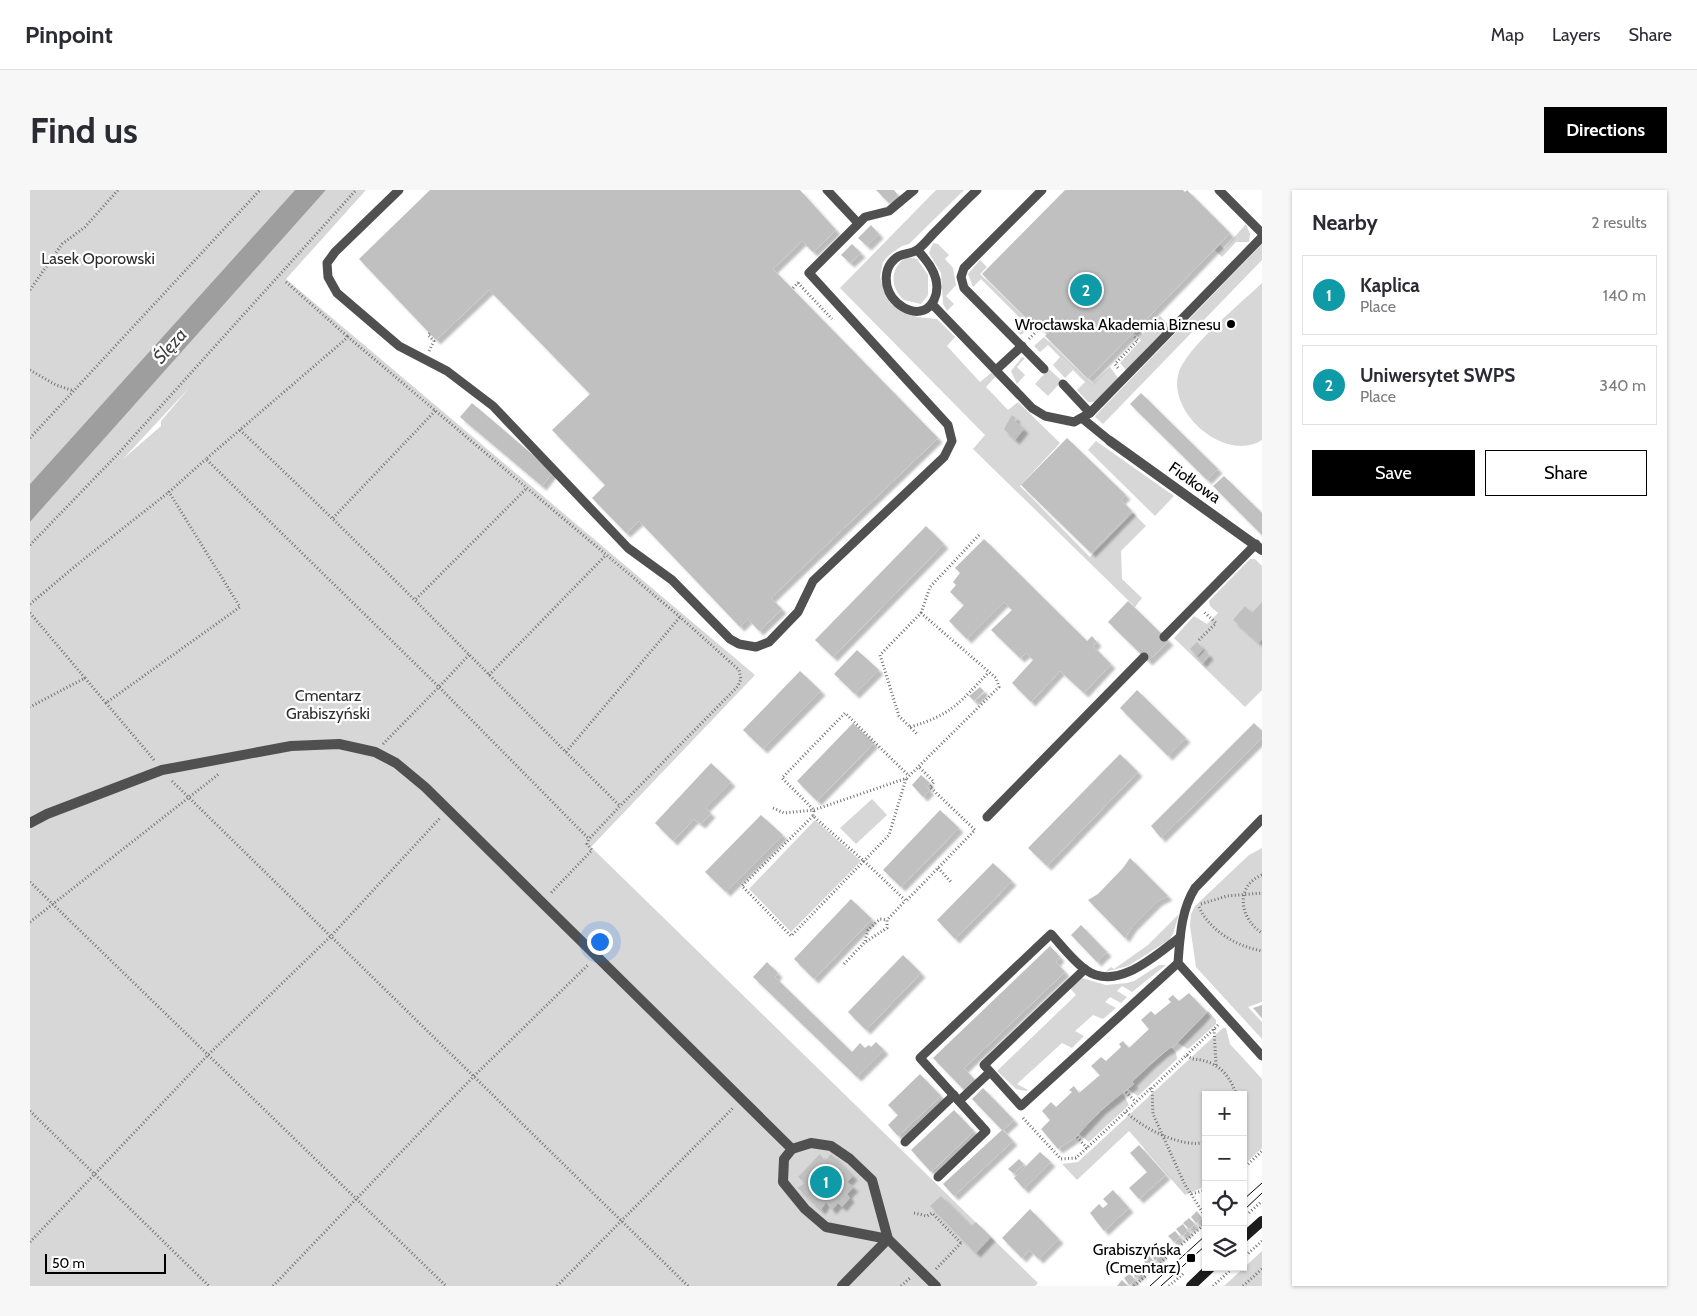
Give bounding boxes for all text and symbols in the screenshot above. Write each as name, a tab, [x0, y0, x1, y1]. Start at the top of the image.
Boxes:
text: Pinpoint	[25, 20, 113, 49]
text: Map	[1491, 24, 1524, 46]
text: Layers	[1552, 24, 1601, 46]
text: Share	[1629, 24, 1672, 46]
button: Directions	[1544, 107, 1667, 153]
text: Find us	[30, 109, 138, 152]
text: Nearby	[1312, 210, 1378, 235]
text: 2 results	[1591, 213, 1647, 232]
park label: Lasek Oporowski	[41, 249, 155, 268]
pin: 2	[1070, 271, 1102, 309]
text: Kaplica	[1360, 274, 1420, 297]
text: 1	[1326, 286, 1332, 305]
text: 140 m	[1603, 286, 1646, 305]
text: Place	[1360, 297, 1396, 316]
place label: Wrocławska Akademia Biznesu	[1015, 315, 1221, 334]
marker: Wrocławska Akademia Biznesu	[1225, 318, 1237, 330]
water label: Ślęza	[149, 324, 191, 368]
text: Uniwersytet SWPS	[1360, 364, 1515, 387]
text: 2	[1325, 376, 1333, 395]
text: 340 m	[1599, 376, 1646, 395]
text: Place	[1360, 387, 1396, 406]
button: Save	[1312, 450, 1475, 496]
button: Share	[1485, 450, 1647, 496]
street label: Fiołkowa	[1165, 458, 1225, 507]
park label: Cmentarz Grabiszyński	[286, 686, 370, 723]
your location	[587, 929, 613, 955]
map controls	[1202, 1091, 1247, 1271]
button: +	[1202, 1091, 1247, 1136]
button: −	[1202, 1136, 1247, 1181]
pin: 1	[810, 1163, 842, 1201]
button: locate	[1202, 1181, 1247, 1226]
button: layers	[1202, 1226, 1247, 1271]
place label: Grabiszyńska (Cmentarz)	[1093, 1240, 1181, 1277]
scale bar	[45, 1251, 166, 1274]
marker: Grabiszyńska (Cmentarz)	[1185, 1252, 1197, 1264]
text: 50 m	[52, 1254, 85, 1272]

